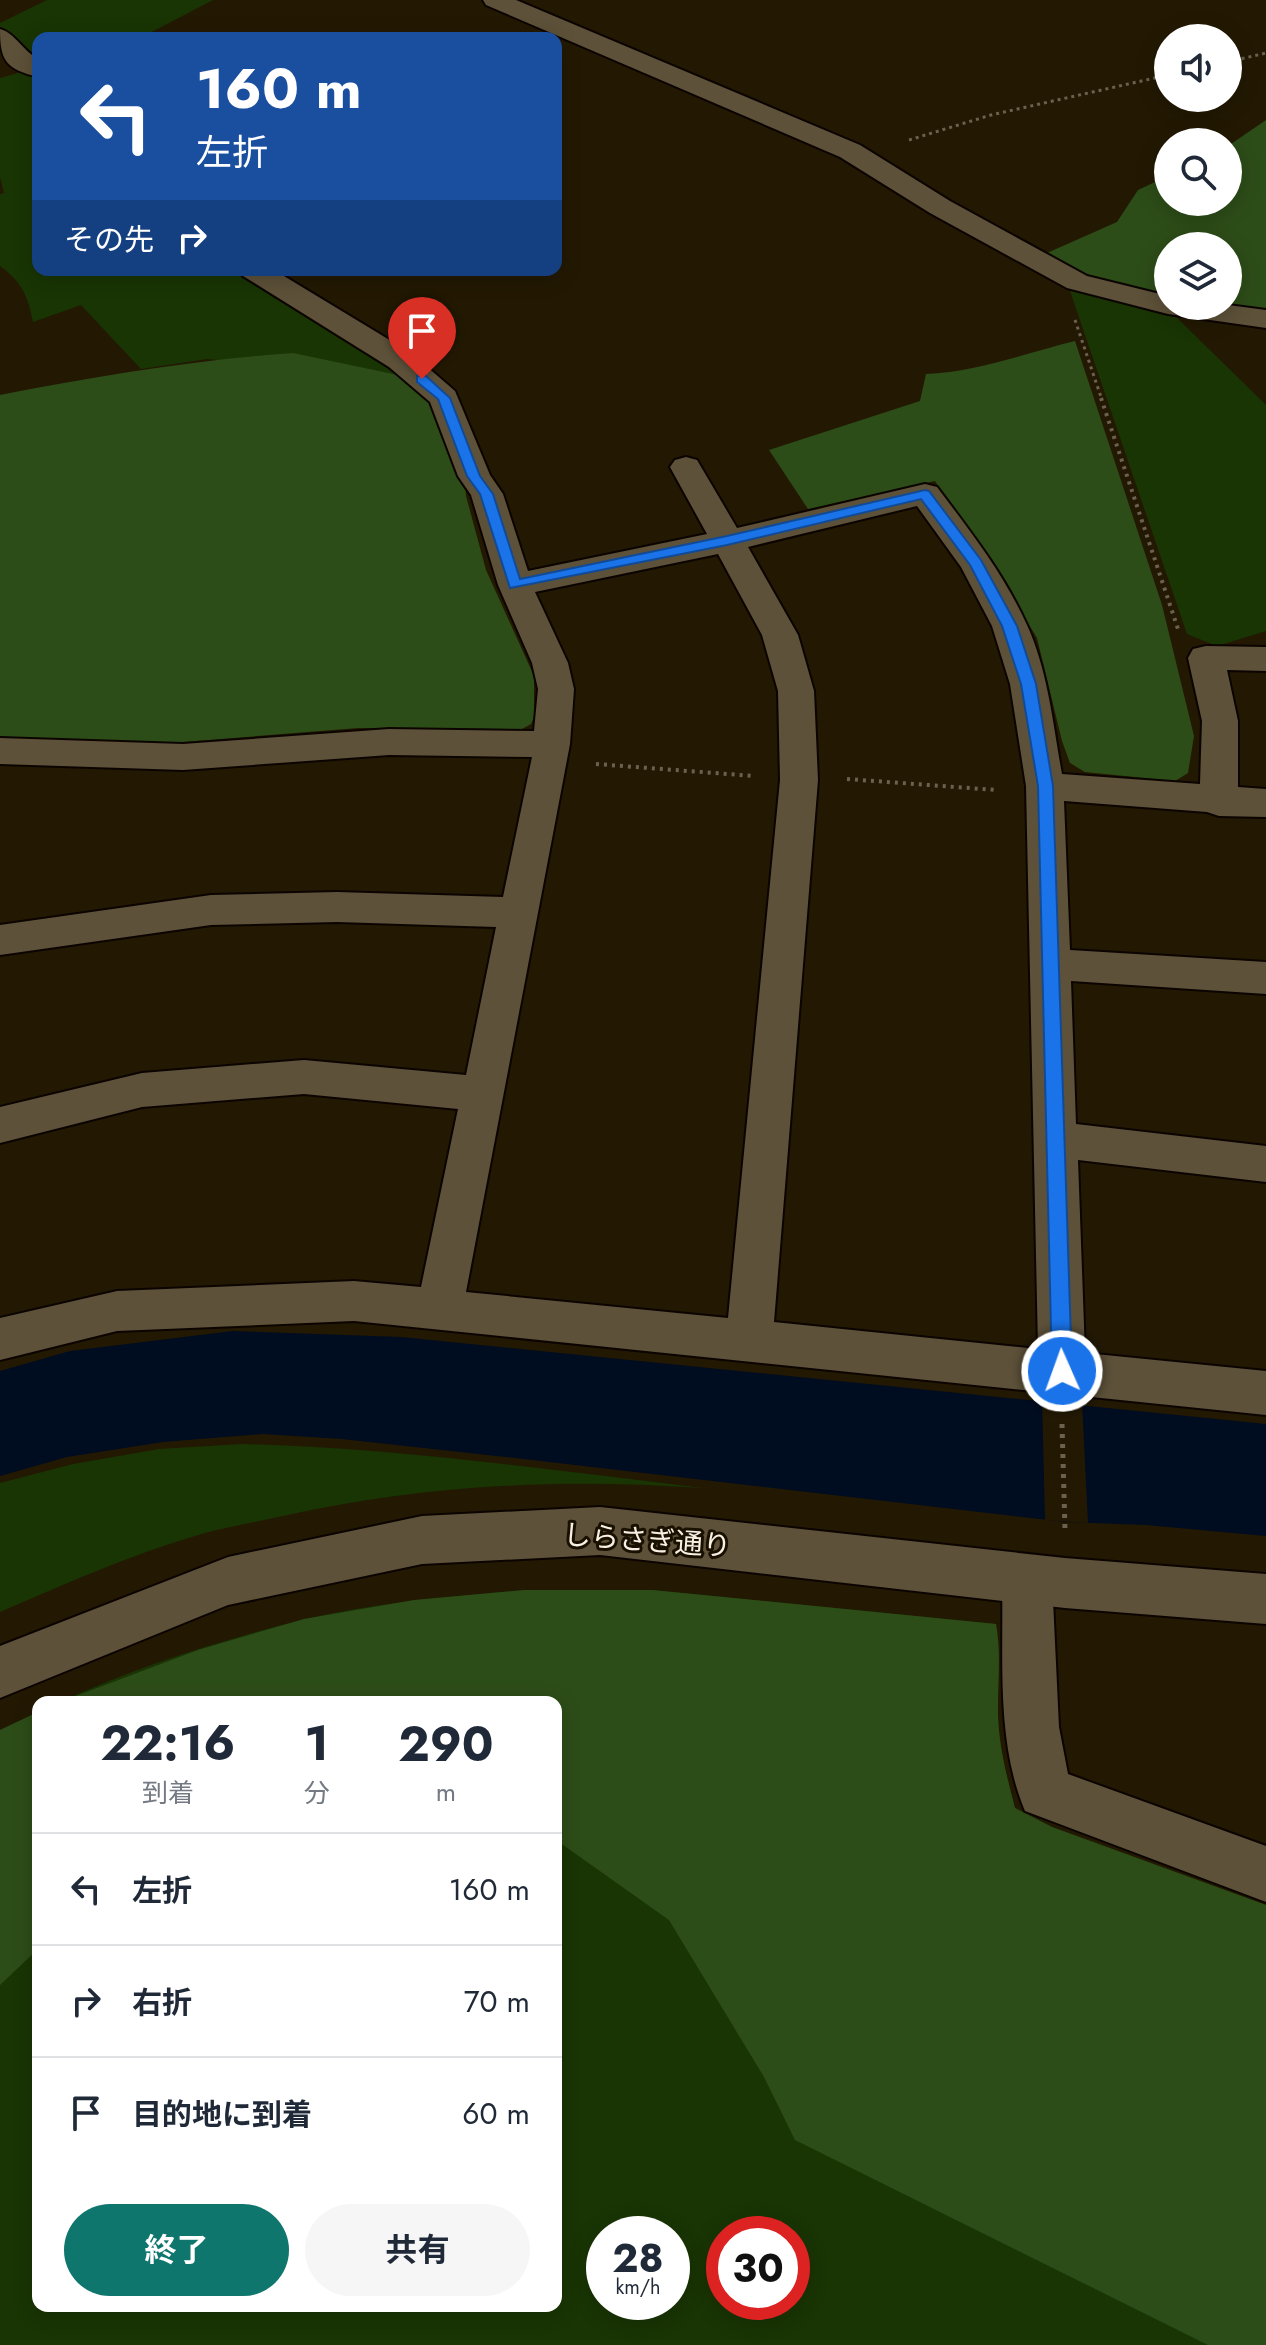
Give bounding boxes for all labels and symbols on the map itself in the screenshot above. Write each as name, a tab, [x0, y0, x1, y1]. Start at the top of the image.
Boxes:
pin	[388, 297, 456, 379]
position arrow	[1020, 1329, 1104, 1413]
street label: しらさぎ通り	[562, 1514, 732, 1567]
speed limit sign: 30	[706, 2216, 810, 2320]

